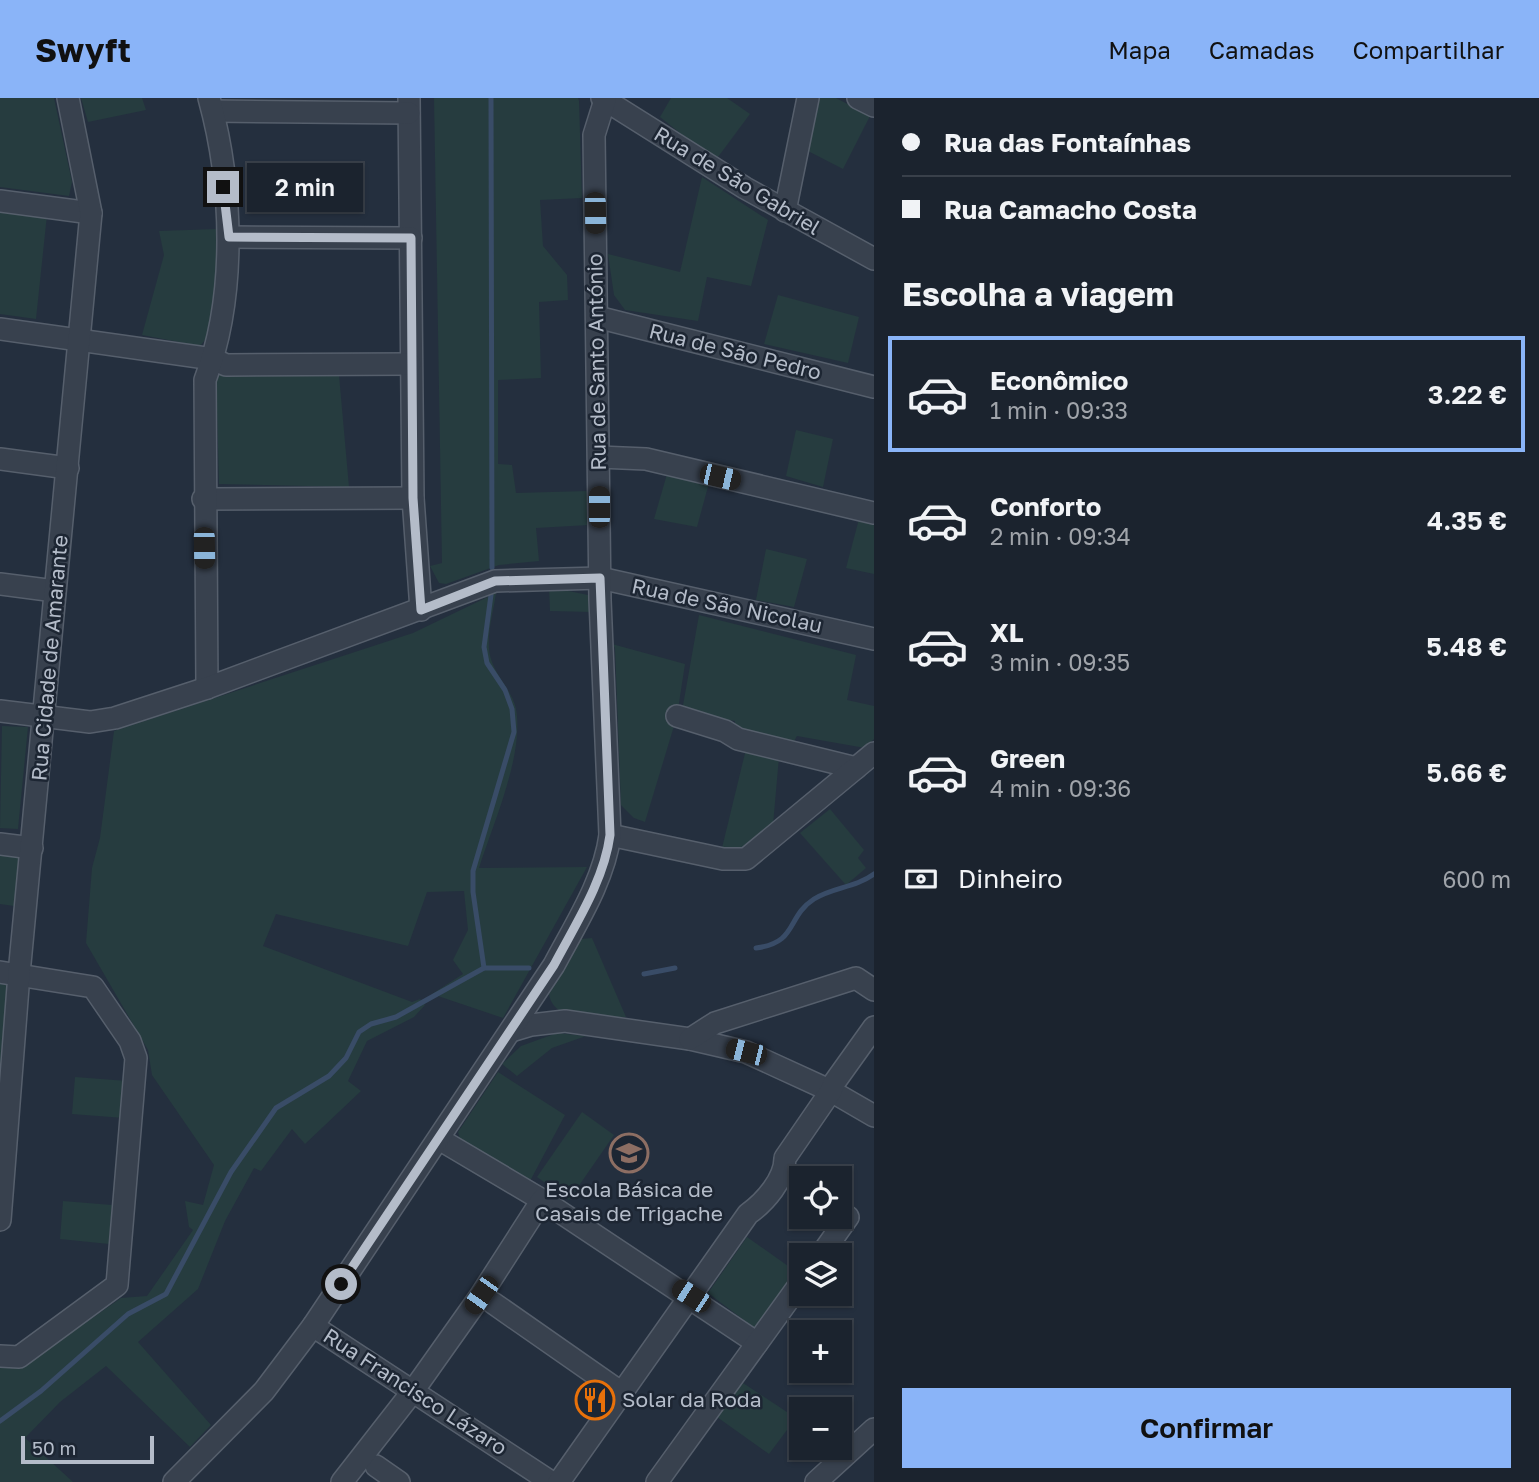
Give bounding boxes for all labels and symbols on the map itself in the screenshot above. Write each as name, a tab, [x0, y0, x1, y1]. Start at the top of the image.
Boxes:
street label: Rua de São Gabriel	[650, 120, 825, 240]
callout: 2 min	[248, 162, 363, 212]
route end	[207, 171, 239, 203]
car	[585, 192, 606, 234]
street label: Rua de Santo António	[581, 253, 611, 471]
street label: Rua de São Pedro	[647, 317, 824, 385]
car	[698, 462, 743, 492]
car	[589, 486, 610, 528]
car	[194, 527, 215, 569]
street label: Rua Cidade de Amarante	[25, 534, 73, 782]
street label: Rua de São Nicolau	[630, 572, 825, 638]
car	[724, 1037, 769, 1067]
school or university icon: Escola Básica de Casais de Trigache	[608, 1132, 650, 1174]
place label: Escola Básica de Casais de Trigache	[535, 1176, 723, 1226]
route start	[325, 1268, 357, 1300]
car	[461, 1272, 502, 1318]
car	[668, 1276, 715, 1316]
street label: Rua Francisco Lázaro	[319, 1322, 512, 1460]
restaurant icon: Solar da Roda	[574, 1379, 616, 1421]
place label: Solar da Roda	[622, 1386, 762, 1412]
scale bar	[21, 1433, 154, 1465]

